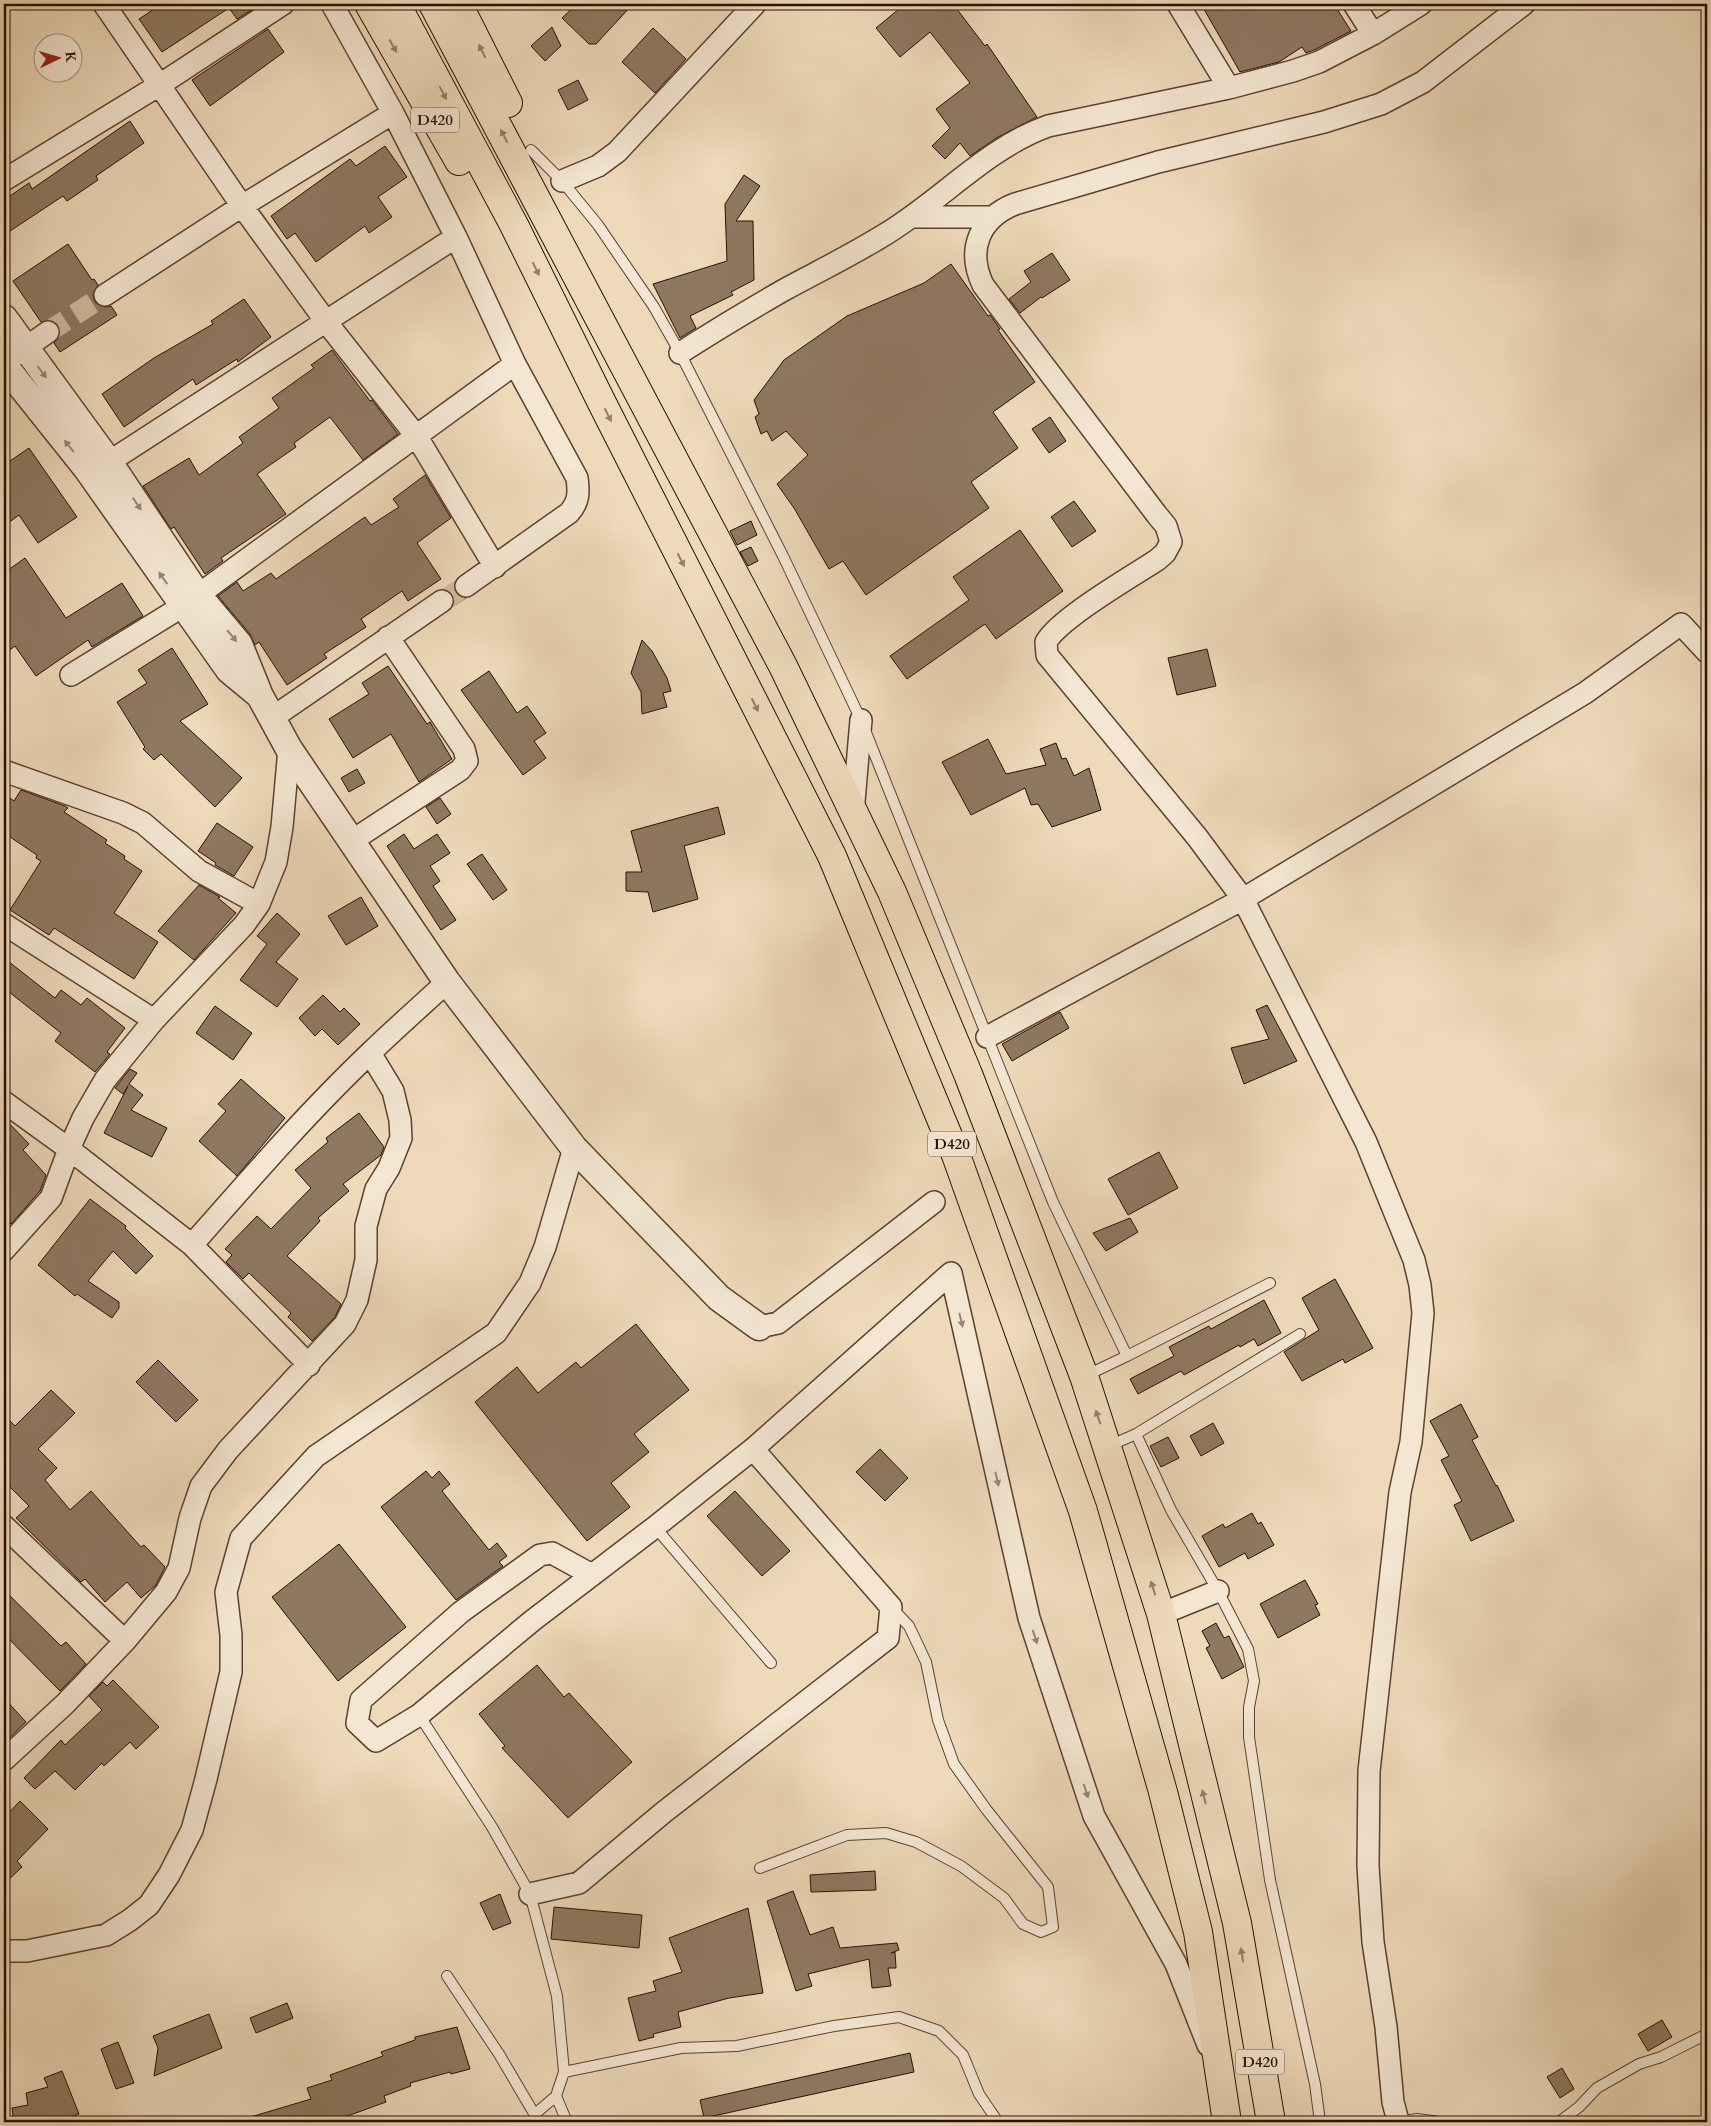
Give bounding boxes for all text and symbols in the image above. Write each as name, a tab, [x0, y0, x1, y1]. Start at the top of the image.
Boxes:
north arrow	[32, 32, 82, 82]
one-way arrow	[389, 39, 397, 54]
one-way arrow	[478, 44, 487, 59]
text: K	[60, 50, 80, 64]
one-way arrow	[439, 86, 447, 101]
road number: D420	[411, 108, 459, 132]
one-way arrow	[500, 129, 508, 144]
one-way arrow	[532, 262, 540, 276]
one-way arrow	[37, 365, 47, 379]
one-way arrow	[604, 408, 612, 422]
one-way arrow	[63, 439, 74, 452]
one-way arrow	[132, 498, 142, 511]
one-way arrow	[677, 553, 685, 567]
one-way arrow	[158, 571, 168, 585]
one-way arrow	[226, 630, 237, 642]
one-way arrow	[751, 697, 759, 712]
road number: D420	[928, 1132, 976, 1156]
one-way arrow	[957, 1313, 965, 1328]
one-way arrow	[1094, 1409, 1101, 1424]
one-way arrow	[993, 1471, 1001, 1486]
one-way arrow	[1148, 1580, 1156, 1595]
one-way arrow	[1032, 1629, 1039, 1644]
one-way arrow	[1082, 1784, 1090, 1799]
one-way arrow	[1200, 1789, 1208, 1804]
one-way arrow	[1237, 1946, 1245, 1962]
road number: D420	[1236, 2050, 1284, 2074]

